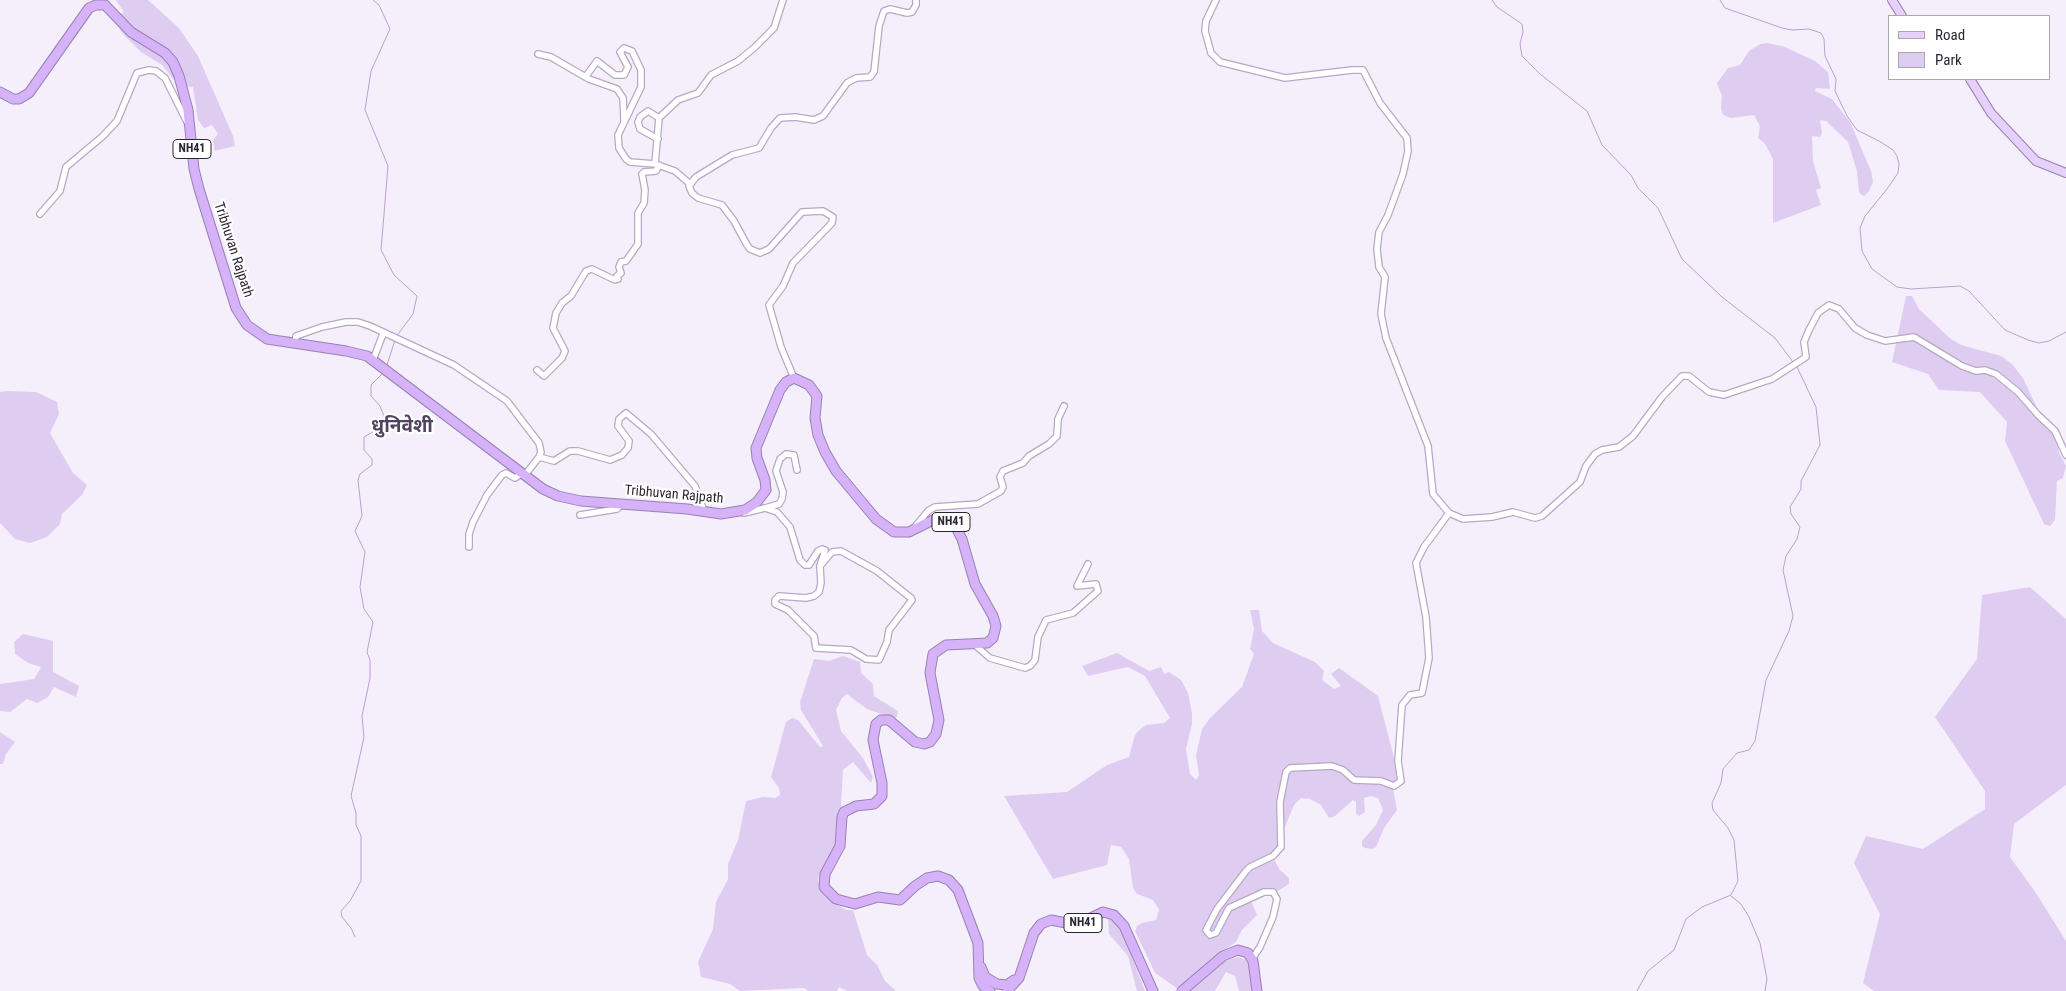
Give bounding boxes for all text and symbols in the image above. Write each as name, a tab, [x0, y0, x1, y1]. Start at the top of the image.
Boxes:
legend	[1888, 15, 2051, 80]
text: Road	[1935, 26, 1965, 44]
text: Park	[1935, 51, 1962, 69]
road number: NH41	[173, 140, 211, 158]
street label: Tribhuvan Rajpath	[210, 200, 256, 300]
district label: धुनिवेशी	[371, 416, 433, 438]
street label: Tribhuvan Rajpath	[624, 482, 724, 508]
road number: NH41	[932, 512, 970, 532]
road number: NH41	[1064, 914, 1102, 932]

